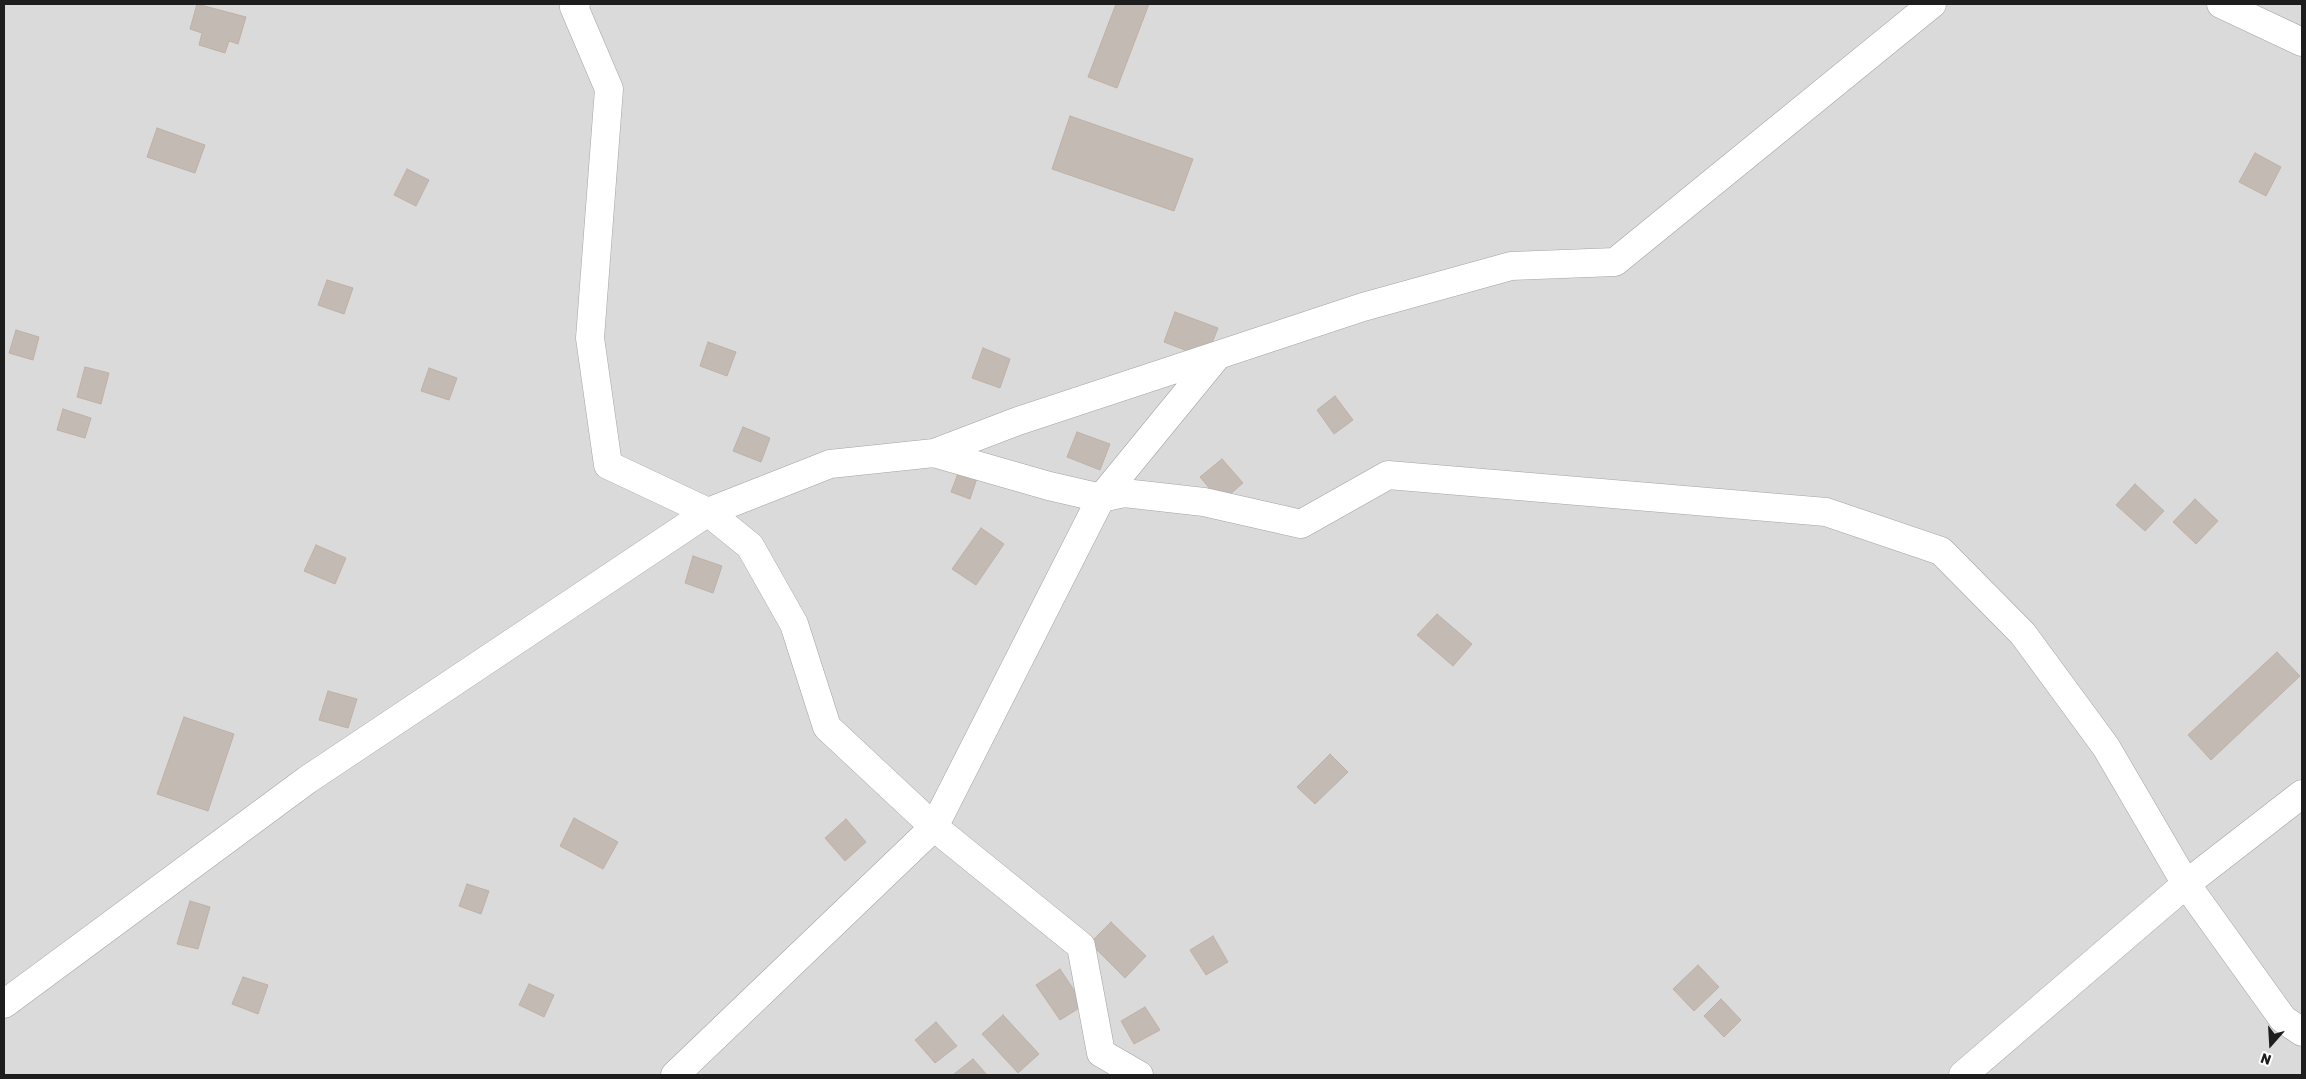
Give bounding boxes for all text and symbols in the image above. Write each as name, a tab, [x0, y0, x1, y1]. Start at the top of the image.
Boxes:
north arrow	[2246, 1019, 2296, 1069]
text: N	[2258, 1049, 2273, 1068]

